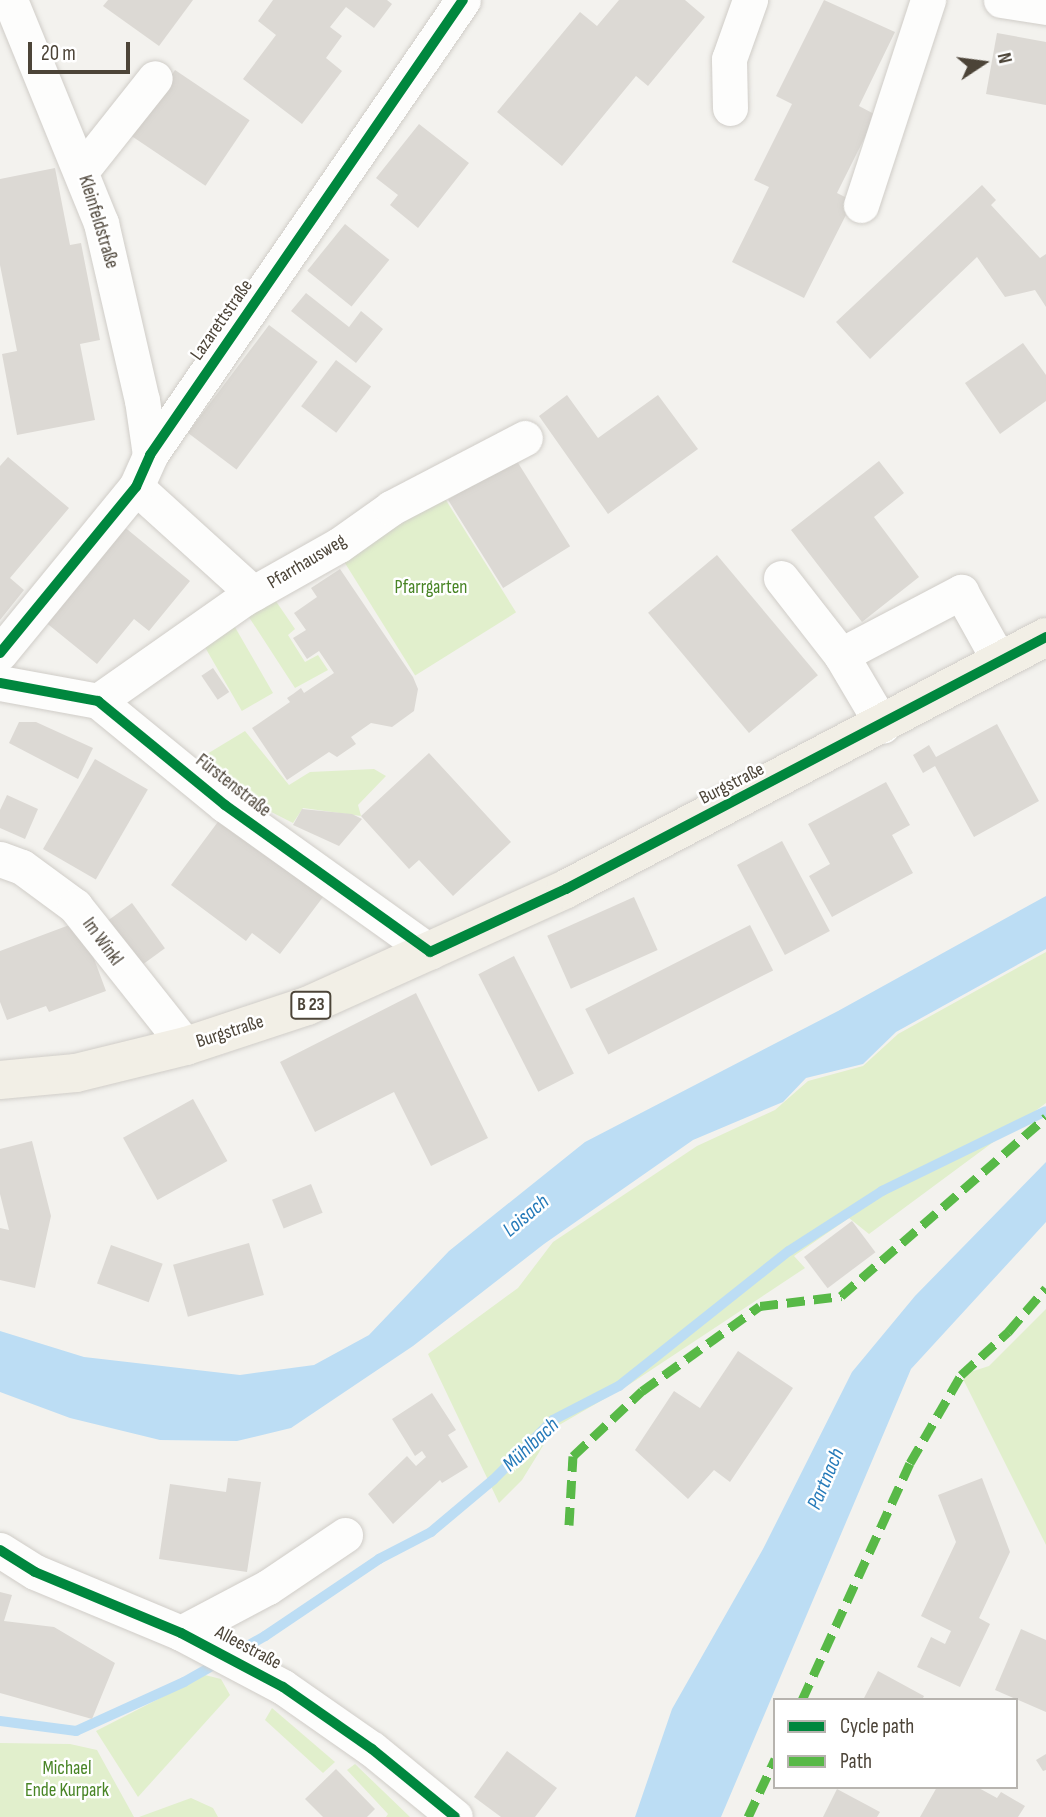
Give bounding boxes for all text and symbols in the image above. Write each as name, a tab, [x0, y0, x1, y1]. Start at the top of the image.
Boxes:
scale bar	[32, 28, 133, 72]
north arrow	[948, 28, 1018, 98]
text: 20 m	[41, 41, 76, 66]
text: N	[992, 51, 1016, 66]
street label: Kleinfeldstraße	[73, 173, 123, 271]
street label: Lazarettstraße	[186, 275, 258, 365]
street label: Pfarrhausweg	[264, 530, 350, 594]
park label: Pfarrgarten	[395, 577, 467, 599]
street label: Fürstenstraße	[191, 750, 275, 822]
street label: Burgstraße	[696, 758, 768, 810]
street label: Im Winkl	[77, 914, 127, 970]
road number: B 23	[290, 990, 332, 1020]
street label: Burgstraße	[193, 1010, 267, 1054]
water label: Loisach	[498, 1189, 554, 1243]
water label: Mühlbach	[498, 1413, 564, 1477]
water label: Partnach	[802, 1445, 850, 1513]
street label: Alleestraße	[211, 1621, 285, 1675]
legend	[773, 1698, 1018, 1789]
text: Cycle path	[840, 1714, 914, 1739]
text: Path	[840, 1749, 872, 1774]
park label: Michael Ende Kurpark	[25, 1758, 109, 1802]

